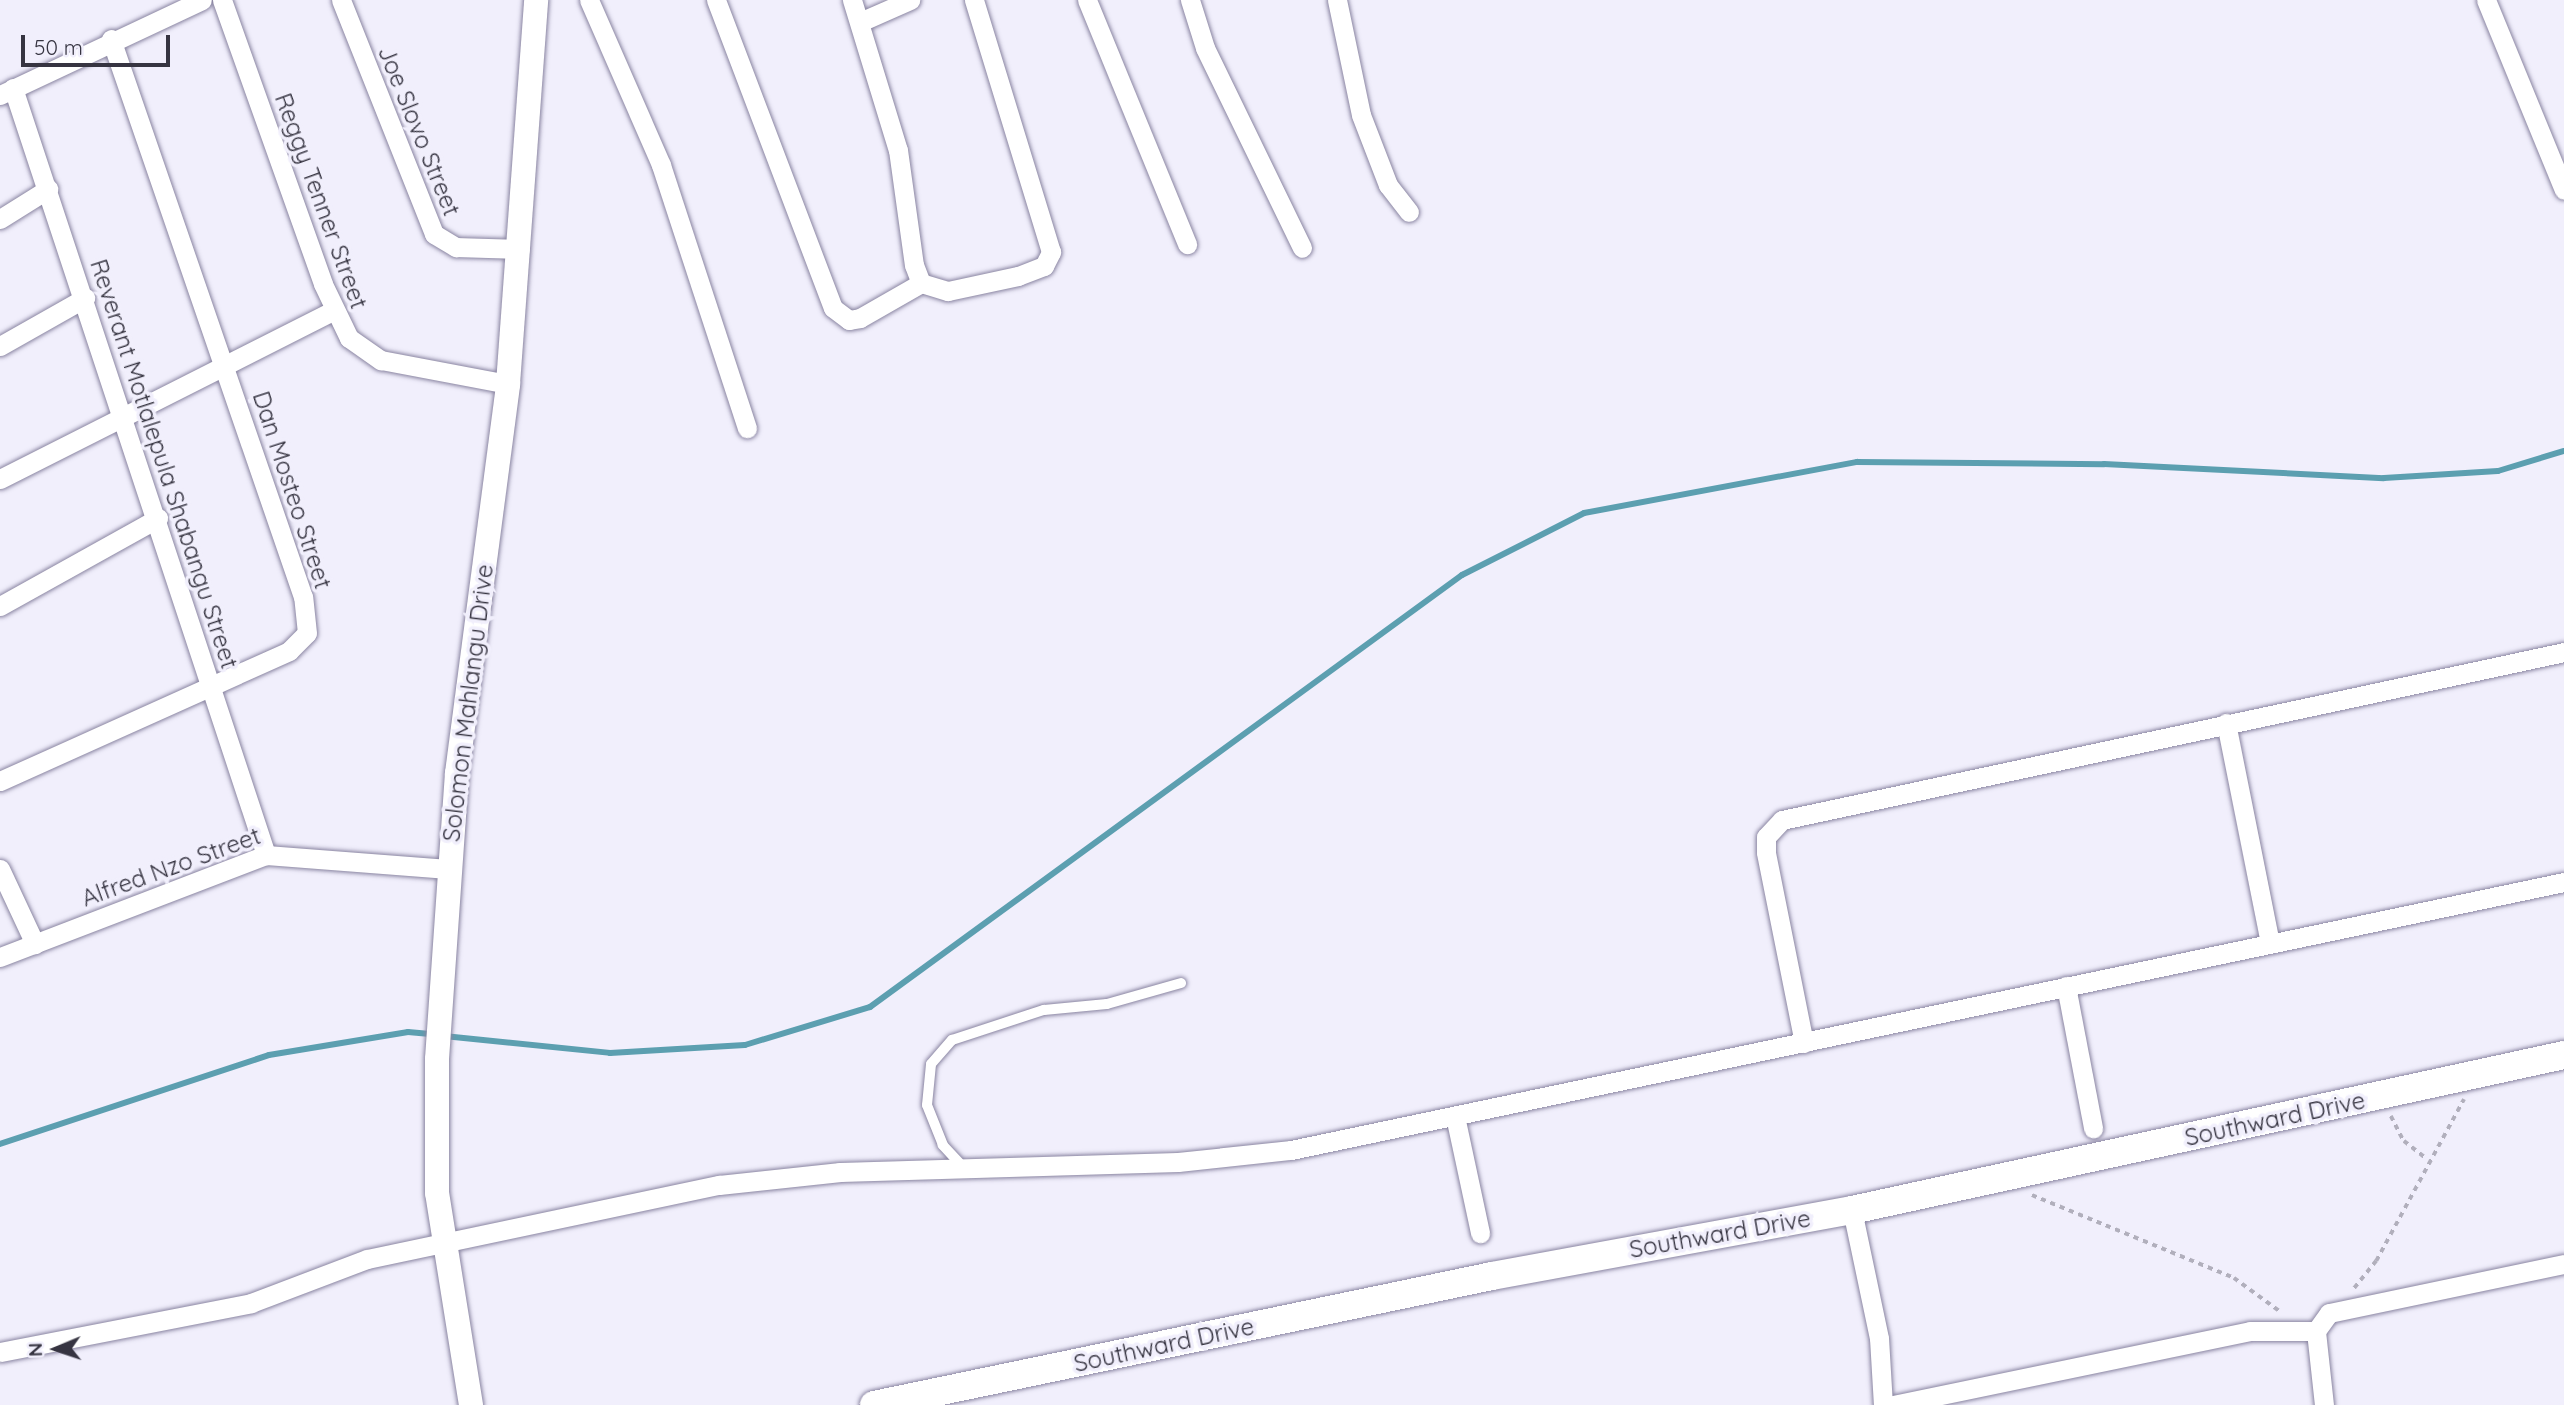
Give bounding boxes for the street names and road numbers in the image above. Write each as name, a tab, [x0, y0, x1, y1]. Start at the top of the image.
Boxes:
street label: Joe Slovo Street	[372, 42, 466, 220]
street label: Reggy Tenner Street	[269, 89, 373, 313]
street label: Reverant Motlalepula Shabangu Street	[84, 256, 244, 672]
street label: Dan Mosteo Street	[246, 388, 338, 592]
street label: Solomon Mahlangu Drive	[437, 563, 499, 843]
street label: Alfred Nzo Street	[78, 821, 264, 913]
street label: Southward Drive	[2182, 1086, 2368, 1152]
street label: Southward Drive	[1627, 1204, 1813, 1264]
street label: Southward Drive	[1071, 1312, 1257, 1378]

